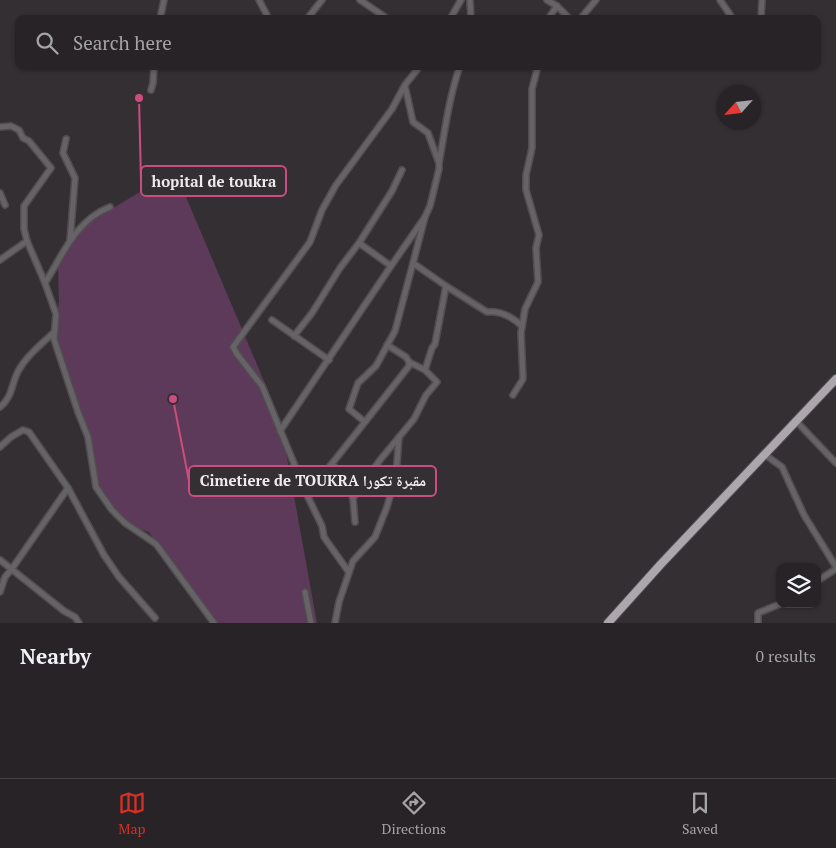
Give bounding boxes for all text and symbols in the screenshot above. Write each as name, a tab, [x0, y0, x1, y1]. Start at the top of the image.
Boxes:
search box	[15, 15, 821, 70]
icon: search	[33, 29, 61, 57]
text: Search here	[73, 30, 172, 55]
north arrow	[716, 85, 761, 130]
callout: hopital de toukra	[141, 166, 286, 196]
text: hopital de toukra	[152, 171, 277, 191]
callout: Cimetiere de TOUKRA مقبرة تكورا	[189, 466, 436, 496]
text: Cimetiere de TOUKRA مقبرة تكورا	[200, 470, 426, 490]
map controls	[776, 563, 821, 608]
button: layers	[776, 563, 821, 608]
text: Nearby	[20, 642, 91, 670]
text: 0 results	[756, 645, 816, 667]
tab: Map	[118, 789, 146, 838]
tab: Directions	[382, 789, 446, 838]
tab: Saved	[682, 789, 718, 838]

